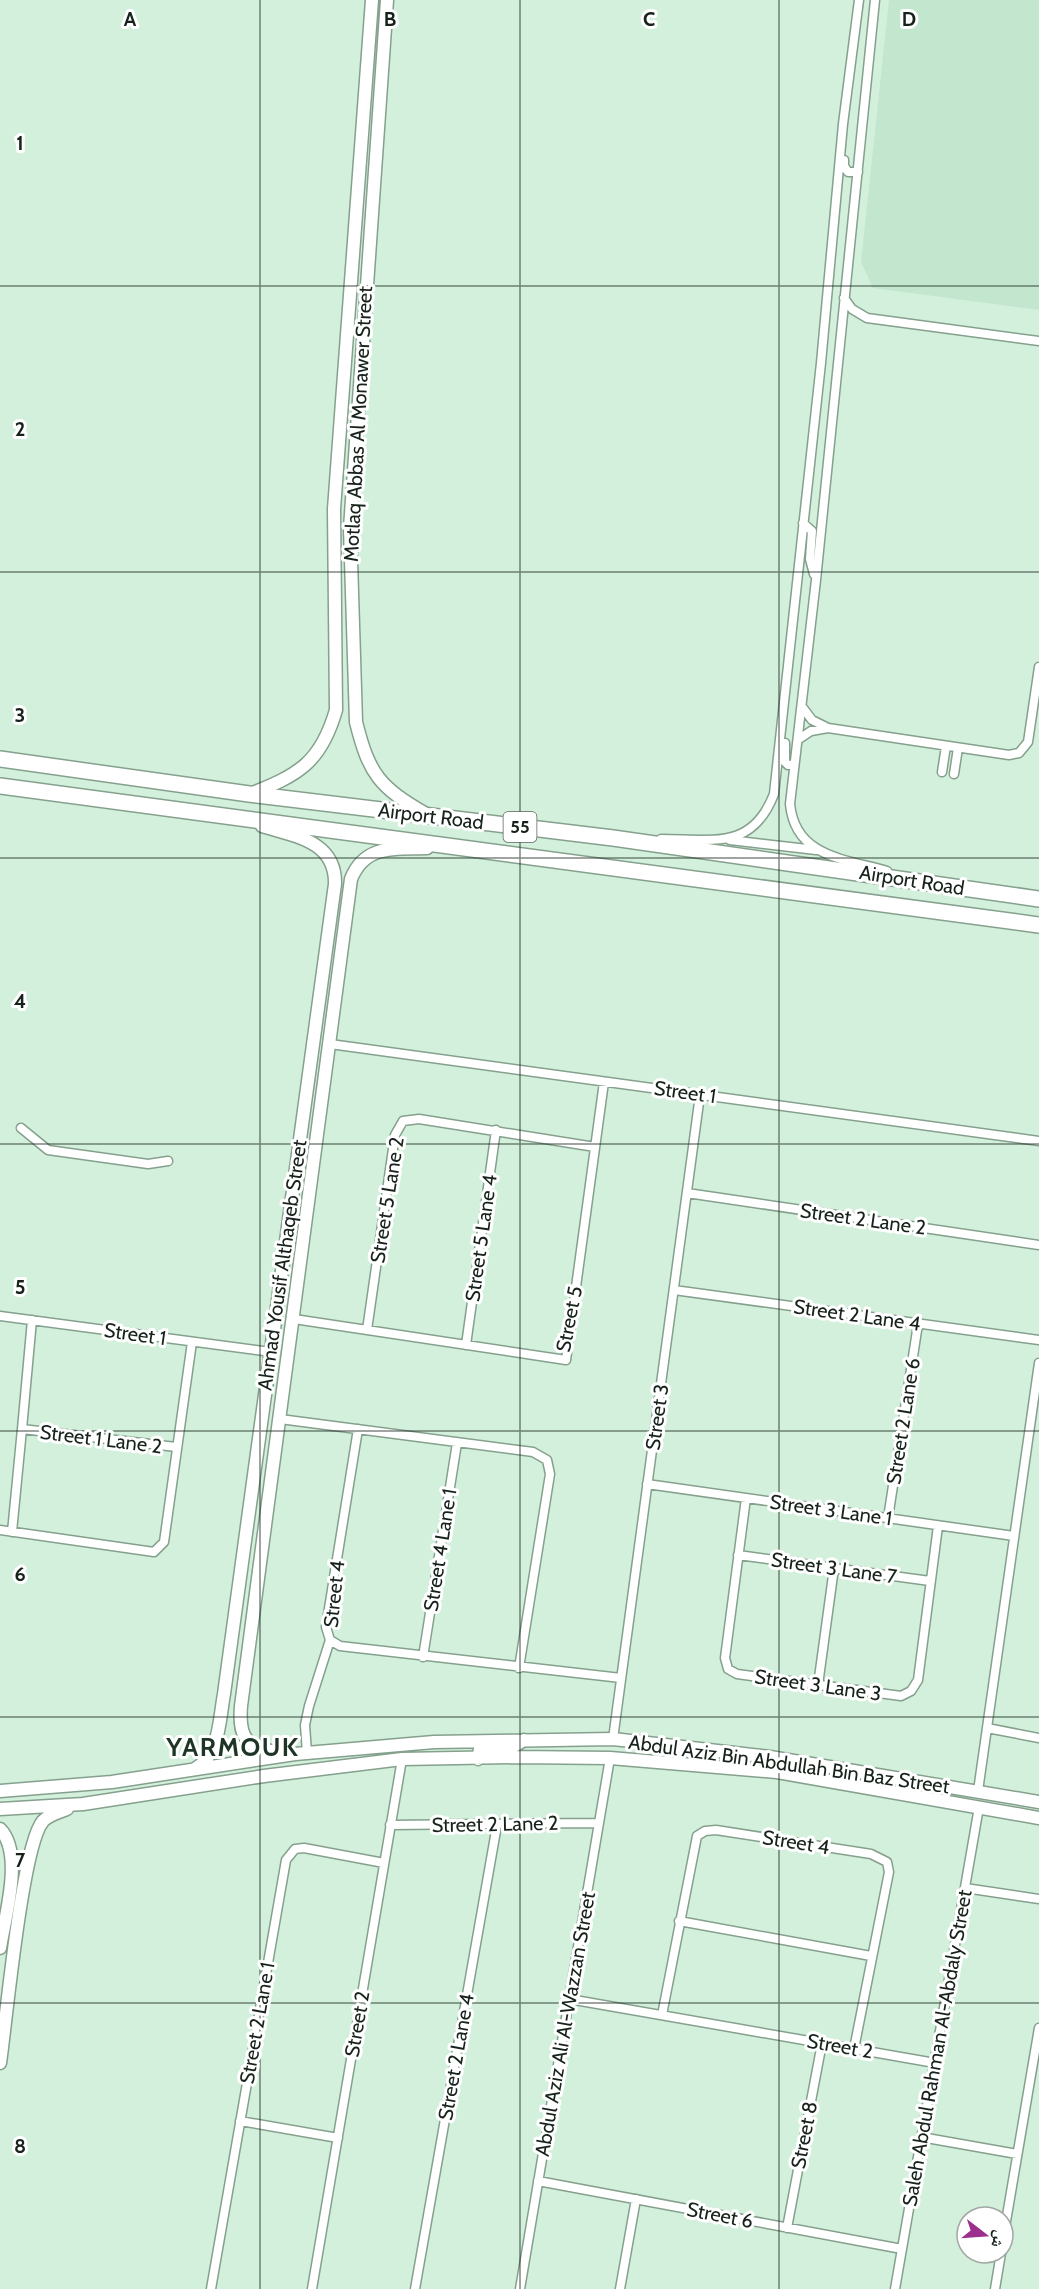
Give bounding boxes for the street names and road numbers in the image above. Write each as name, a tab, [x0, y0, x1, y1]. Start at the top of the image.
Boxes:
street label: Motlaq Abbas Al Monawer Street	[339, 285, 377, 563]
street label: Airport Road	[377, 798, 485, 834]
road number: 55	[504, 812, 536, 842]
street label: Airport Road	[858, 860, 966, 900]
street label: Street 1	[652, 1076, 718, 1108]
street label: Street 5 Lane 2	[365, 1135, 409, 1265]
street label: Ahmad Yousif Althaqeb Street	[253, 1138, 312, 1392]
street label: Street 5 Lane 4	[460, 1172, 502, 1303]
street label: Street 2 Lane 2	[798, 1198, 928, 1240]
street label: Street 5	[551, 1284, 587, 1354]
street label: Street 2 Lane 4	[792, 1294, 922, 1336]
street label: Street 1	[102, 1318, 168, 1350]
street label: Street 2 Lane 6	[881, 1356, 925, 1486]
street label: Street 3	[640, 1382, 674, 1452]
street label: Street 1 Lane 2	[39, 1420, 163, 1458]
street label: Street 4 Lane 1	[418, 1487, 462, 1613]
street label: Street 3 Lane 1	[768, 1490, 894, 1530]
street label: Street 3 Lane 7	[770, 1547, 898, 1589]
street label: Street 4	[319, 1559, 350, 1629]
street label: Street 3 Lane 3	[753, 1664, 883, 1706]
street label: Abdul Aziz Bin Abdullah Bin Baz Street	[627, 1730, 951, 1798]
street label: Street 2 Lane 2	[431, 1811, 559, 1837]
street label: Street 4	[761, 1825, 832, 1859]
street label: Saleh Abdul Rahman Al-Abdaly Street	[897, 1888, 977, 2208]
street label: Abdul Aziz Ali Al-Wazzan Street	[530, 1890, 600, 2158]
street label: Street 2 Lane 1	[235, 1960, 279, 2086]
street label: Street 2	[339, 1989, 375, 2059]
street label: Street 2 Lane 4	[433, 1991, 479, 2122]
street label: Street 2	[805, 2028, 875, 2064]
street label: Street 8	[786, 2099, 822, 2171]
street label: Street 6	[685, 2197, 755, 2233]

